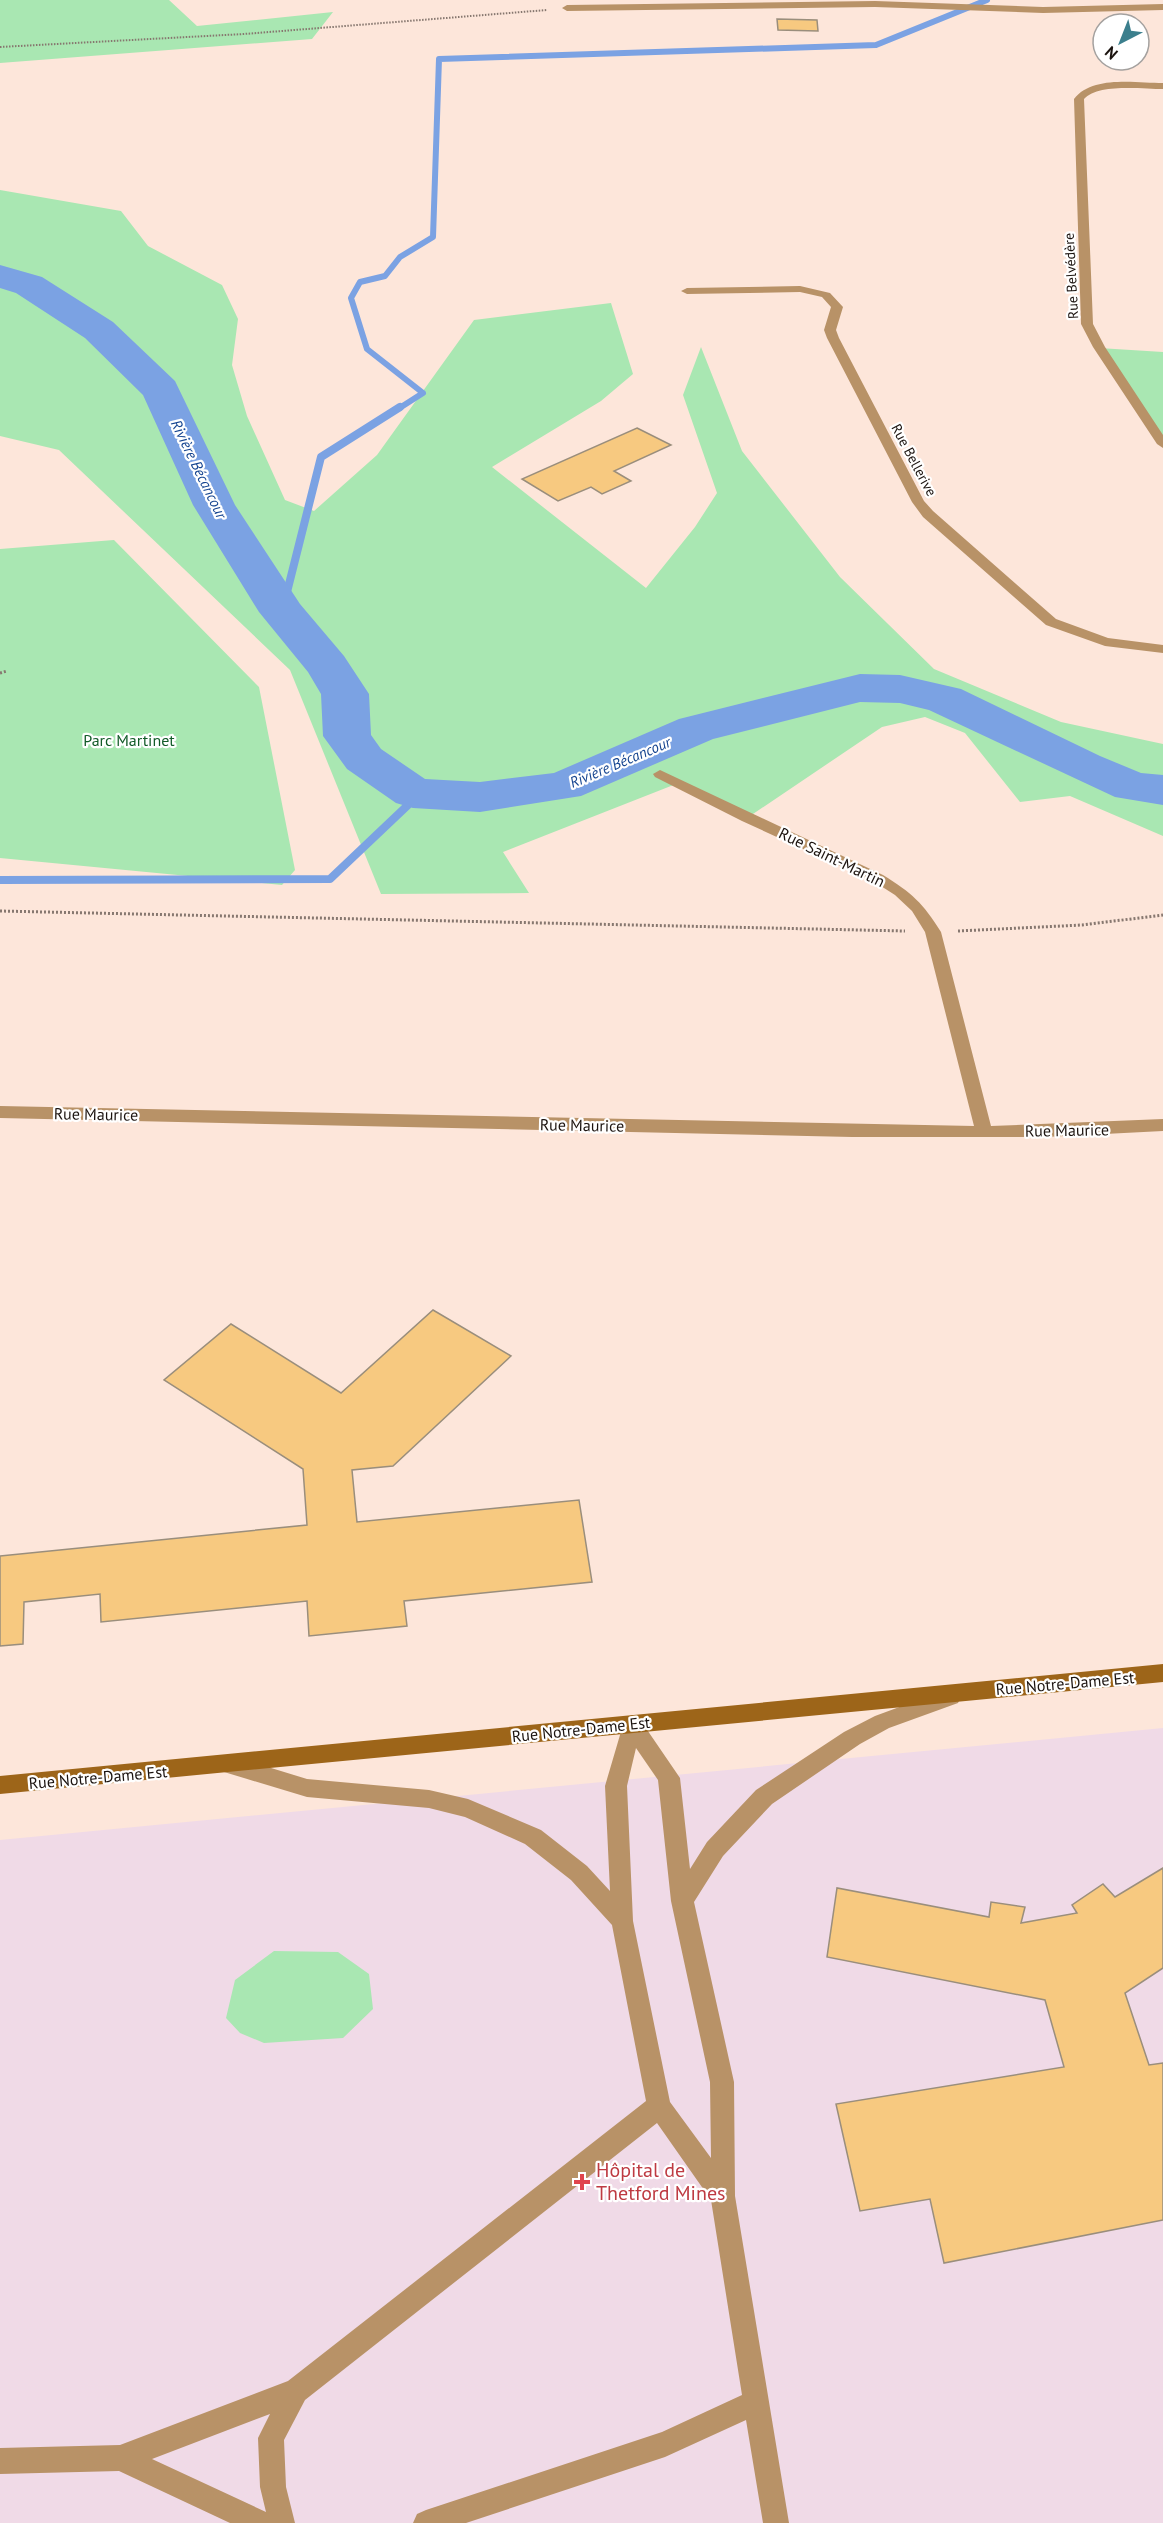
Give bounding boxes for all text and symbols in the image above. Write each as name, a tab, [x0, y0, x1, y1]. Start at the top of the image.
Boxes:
north arrow	[1091, 12, 1151, 72]
text: N	[1100, 42, 1122, 64]
street label: Rue Belvédère	[1060, 232, 1082, 320]
water label: Rivière Bécancour	[167, 416, 232, 523]
street label: Rue Bellerive	[887, 421, 941, 499]
park label: Parc Martinet	[83, 730, 175, 750]
water label: Rivière Bécancour	[567, 732, 674, 792]
street label: Rue Saint-Martin	[776, 823, 888, 891]
street label: Rue Maurice	[54, 1103, 138, 1125]
street label: Rue Maurice	[540, 1114, 624, 1136]
street label: Rue Maurice	[1025, 1119, 1109, 1141]
street label: Rue Notre-Dame Est	[995, 1667, 1136, 1699]
street label: Rue Notre-Dame Est	[511, 1712, 652, 1746]
street label: Rue Notre-Dame Est	[28, 1761, 169, 1793]
place label: Hôpital de Thetford Mines	[596, 2157, 725, 2206]
marker: Hôpital de Thetford Mines	[573, 2173, 591, 2191]

